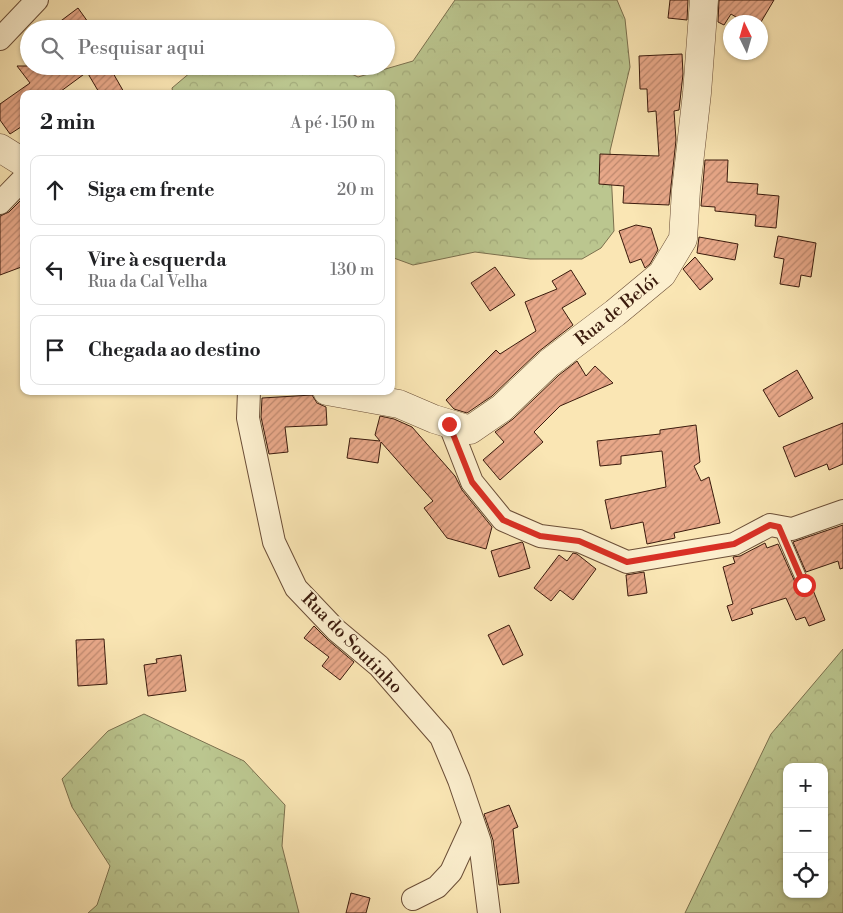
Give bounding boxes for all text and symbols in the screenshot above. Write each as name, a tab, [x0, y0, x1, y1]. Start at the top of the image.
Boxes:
north arrow	[723, 15, 768, 60]
search box	[20, 20, 395, 75]
icon: search	[38, 34, 66, 62]
text: Pesquisar aqui	[78, 36, 205, 60]
text: 2 min	[40, 110, 95, 136]
text: A pé · 150 m	[291, 113, 375, 133]
icon: ahead	[41, 176, 69, 204]
text: Siga em frente	[88, 178, 215, 202]
text: 20 m	[337, 180, 374, 200]
text: Vire à esquerda	[88, 248, 227, 272]
icon: left	[41, 256, 69, 284]
text: 130 m	[330, 260, 374, 280]
street label: Rua de Belói	[570, 269, 664, 351]
text: Rua da Cal Velha	[88, 272, 208, 292]
icon: arrive	[41, 336, 69, 364]
text: Chegada ao destino	[88, 338, 261, 362]
route end	[438, 413, 461, 436]
route start	[793, 574, 816, 597]
street label: Rua do Soutinho	[296, 587, 408, 699]
map controls	[783, 763, 828, 898]
button: +	[783, 763, 828, 808]
button: −	[783, 808, 828, 853]
button: locate	[783, 853, 828, 898]

